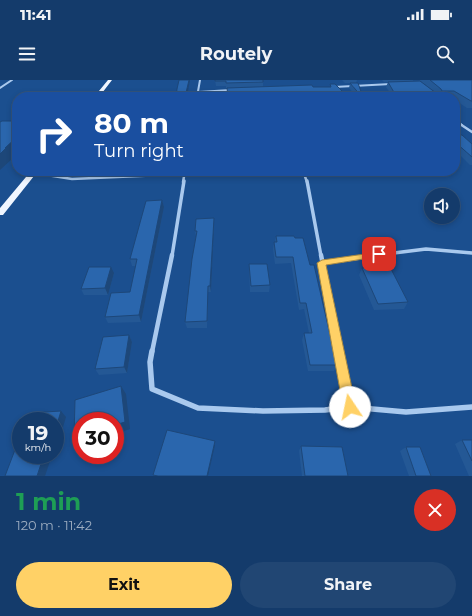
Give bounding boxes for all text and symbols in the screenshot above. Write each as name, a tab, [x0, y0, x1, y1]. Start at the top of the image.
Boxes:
text: 11:41	[20, 5, 52, 24]
icon: menu	[16, 43, 38, 65]
text: Routely	[200, 43, 272, 65]
icon: search	[434, 43, 456, 65]
text: 80 m	[94, 106, 169, 140]
icon: right	[28, 108, 80, 160]
text: Turn right	[94, 140, 184, 162]
map controls	[424, 188, 460, 224]
button: sound	[424, 188, 460, 224]
pin	[362, 237, 396, 271]
icon: arrive	[368, 243, 390, 265]
position arrow	[329, 386, 371, 428]
speed limit sign: 30	[72, 412, 124, 464]
text: 19	[28, 421, 48, 445]
text: km/h	[25, 441, 51, 454]
text: 1 min	[16, 487, 81, 516]
button: close	[414, 489, 456, 531]
text: 120 m · 11:42	[16, 517, 92, 533]
button: Exit	[16, 562, 232, 608]
button: Share	[240, 562, 456, 608]

